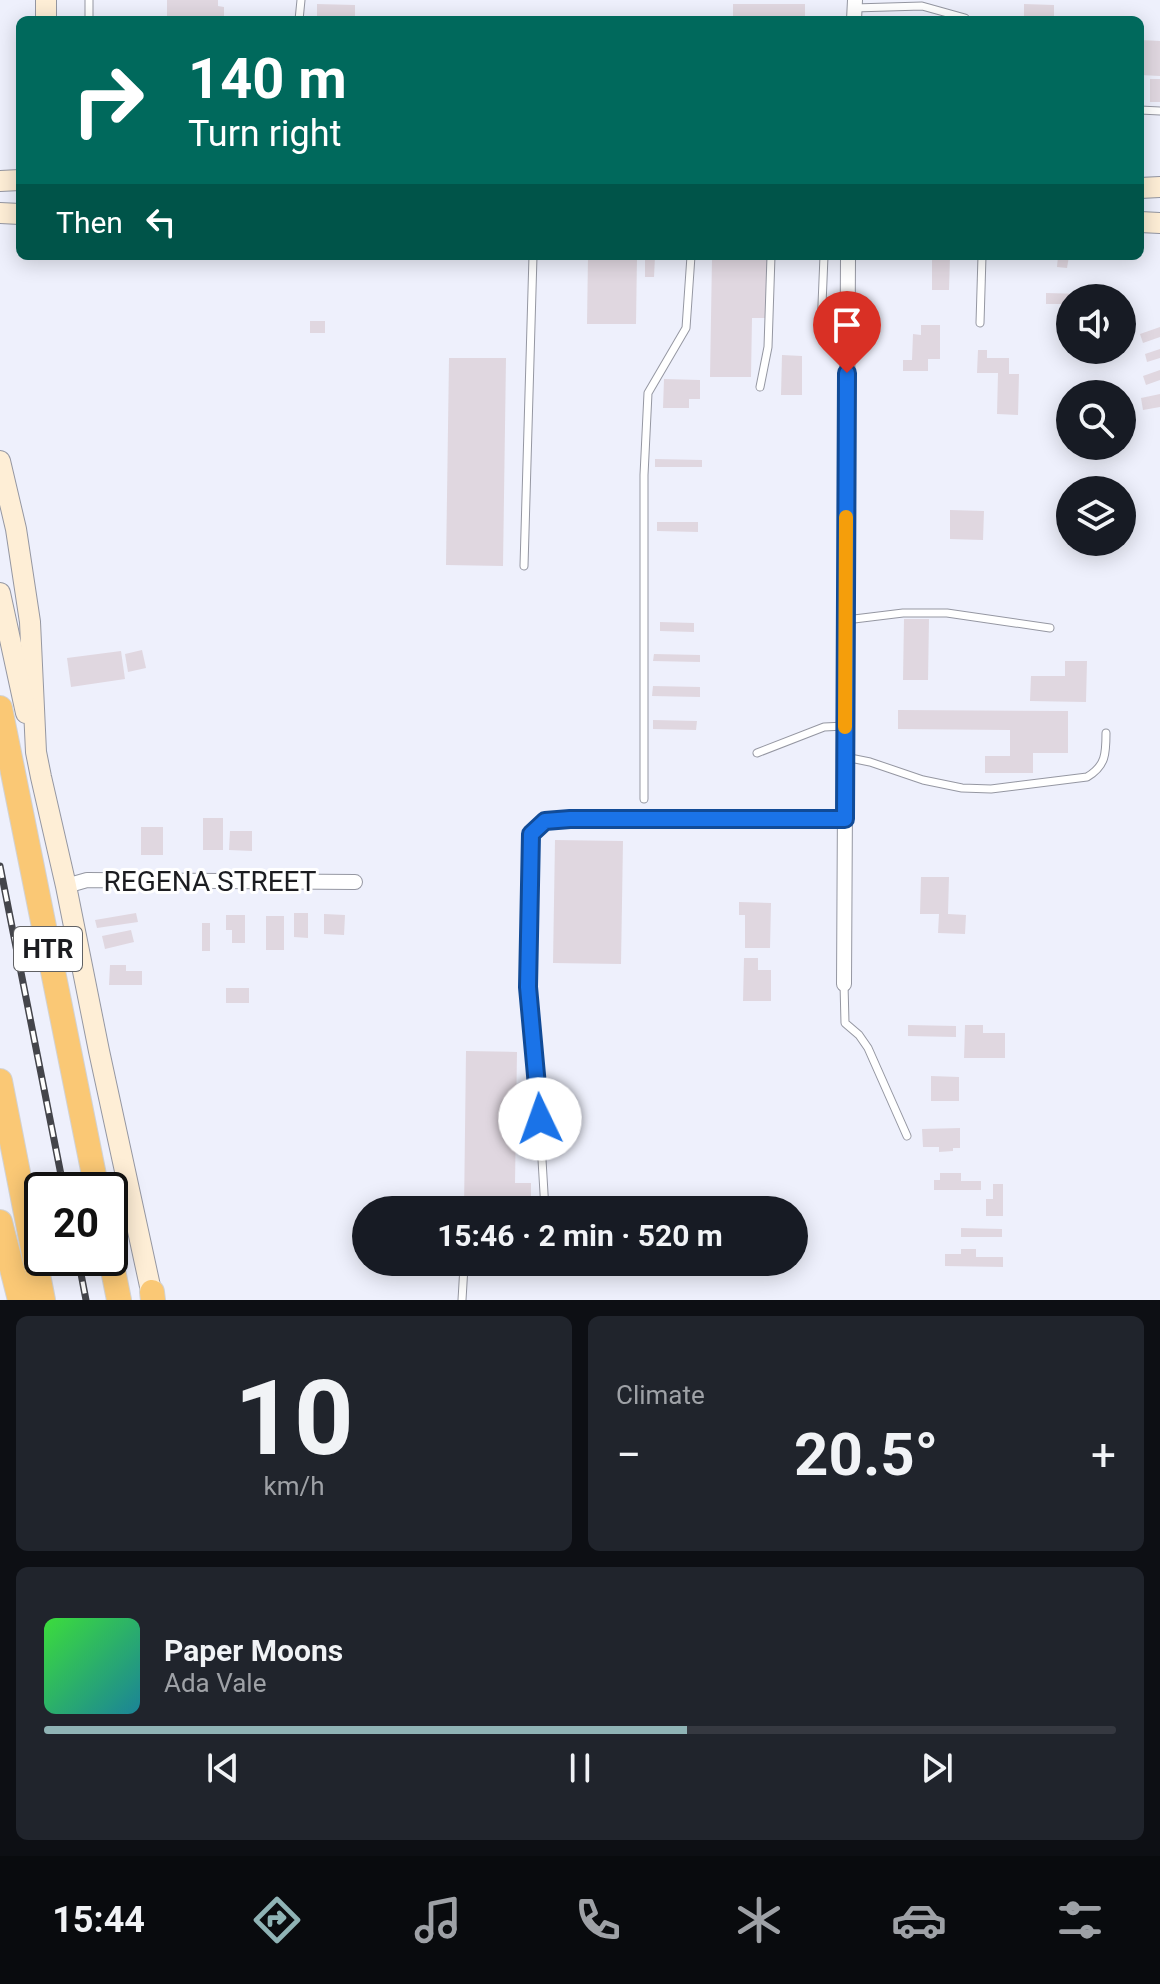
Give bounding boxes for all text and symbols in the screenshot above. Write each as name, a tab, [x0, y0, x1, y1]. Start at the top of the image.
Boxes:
text: 140 m	[188, 46, 347, 112]
icon: right	[56, 48, 160, 152]
text: Turn right	[188, 113, 341, 155]
icon: left	[139, 200, 183, 244]
text: Then	[56, 205, 123, 240]
map controls	[1056, 284, 1136, 556]
button: sound	[1056, 284, 1136, 364]
pin	[813, 291, 881, 373]
icon: arrive	[825, 303, 869, 347]
button: search	[1056, 380, 1136, 460]
button: layers	[1056, 476, 1136, 556]
street label: REGENA STREET	[104, 865, 317, 898]
road number: HTR	[14, 927, 82, 971]
position arrow	[498, 1077, 582, 1161]
speed limit sign: 20	[24, 1172, 128, 1276]
text: 15:46 · 2 min · 520 m	[437, 1218, 723, 1253]
text: 10	[234, 1358, 354, 1479]
text: Climate	[616, 1380, 705, 1410]
text: 20.5°	[794, 1419, 938, 1490]
text: −	[616, 1429, 641, 1481]
text: +	[1091, 1429, 1116, 1481]
text: km/h	[263, 1471, 325, 1501]
text: Paper Moons	[164, 1633, 343, 1668]
text: Ada Vale	[164, 1668, 266, 1698]
icon: previous	[201, 1746, 245, 1790]
icon: pause	[558, 1746, 602, 1790]
icon: next	[915, 1746, 959, 1790]
icon: directions	[249, 1892, 305, 1948]
icon: music	[410, 1892, 466, 1948]
icon: phone	[570, 1892, 626, 1948]
icon: climate	[731, 1892, 787, 1948]
icon: car	[891, 1892, 947, 1948]
icon: filters	[1052, 1892, 1108, 1948]
text: 15:44	[52, 1899, 145, 1941]

